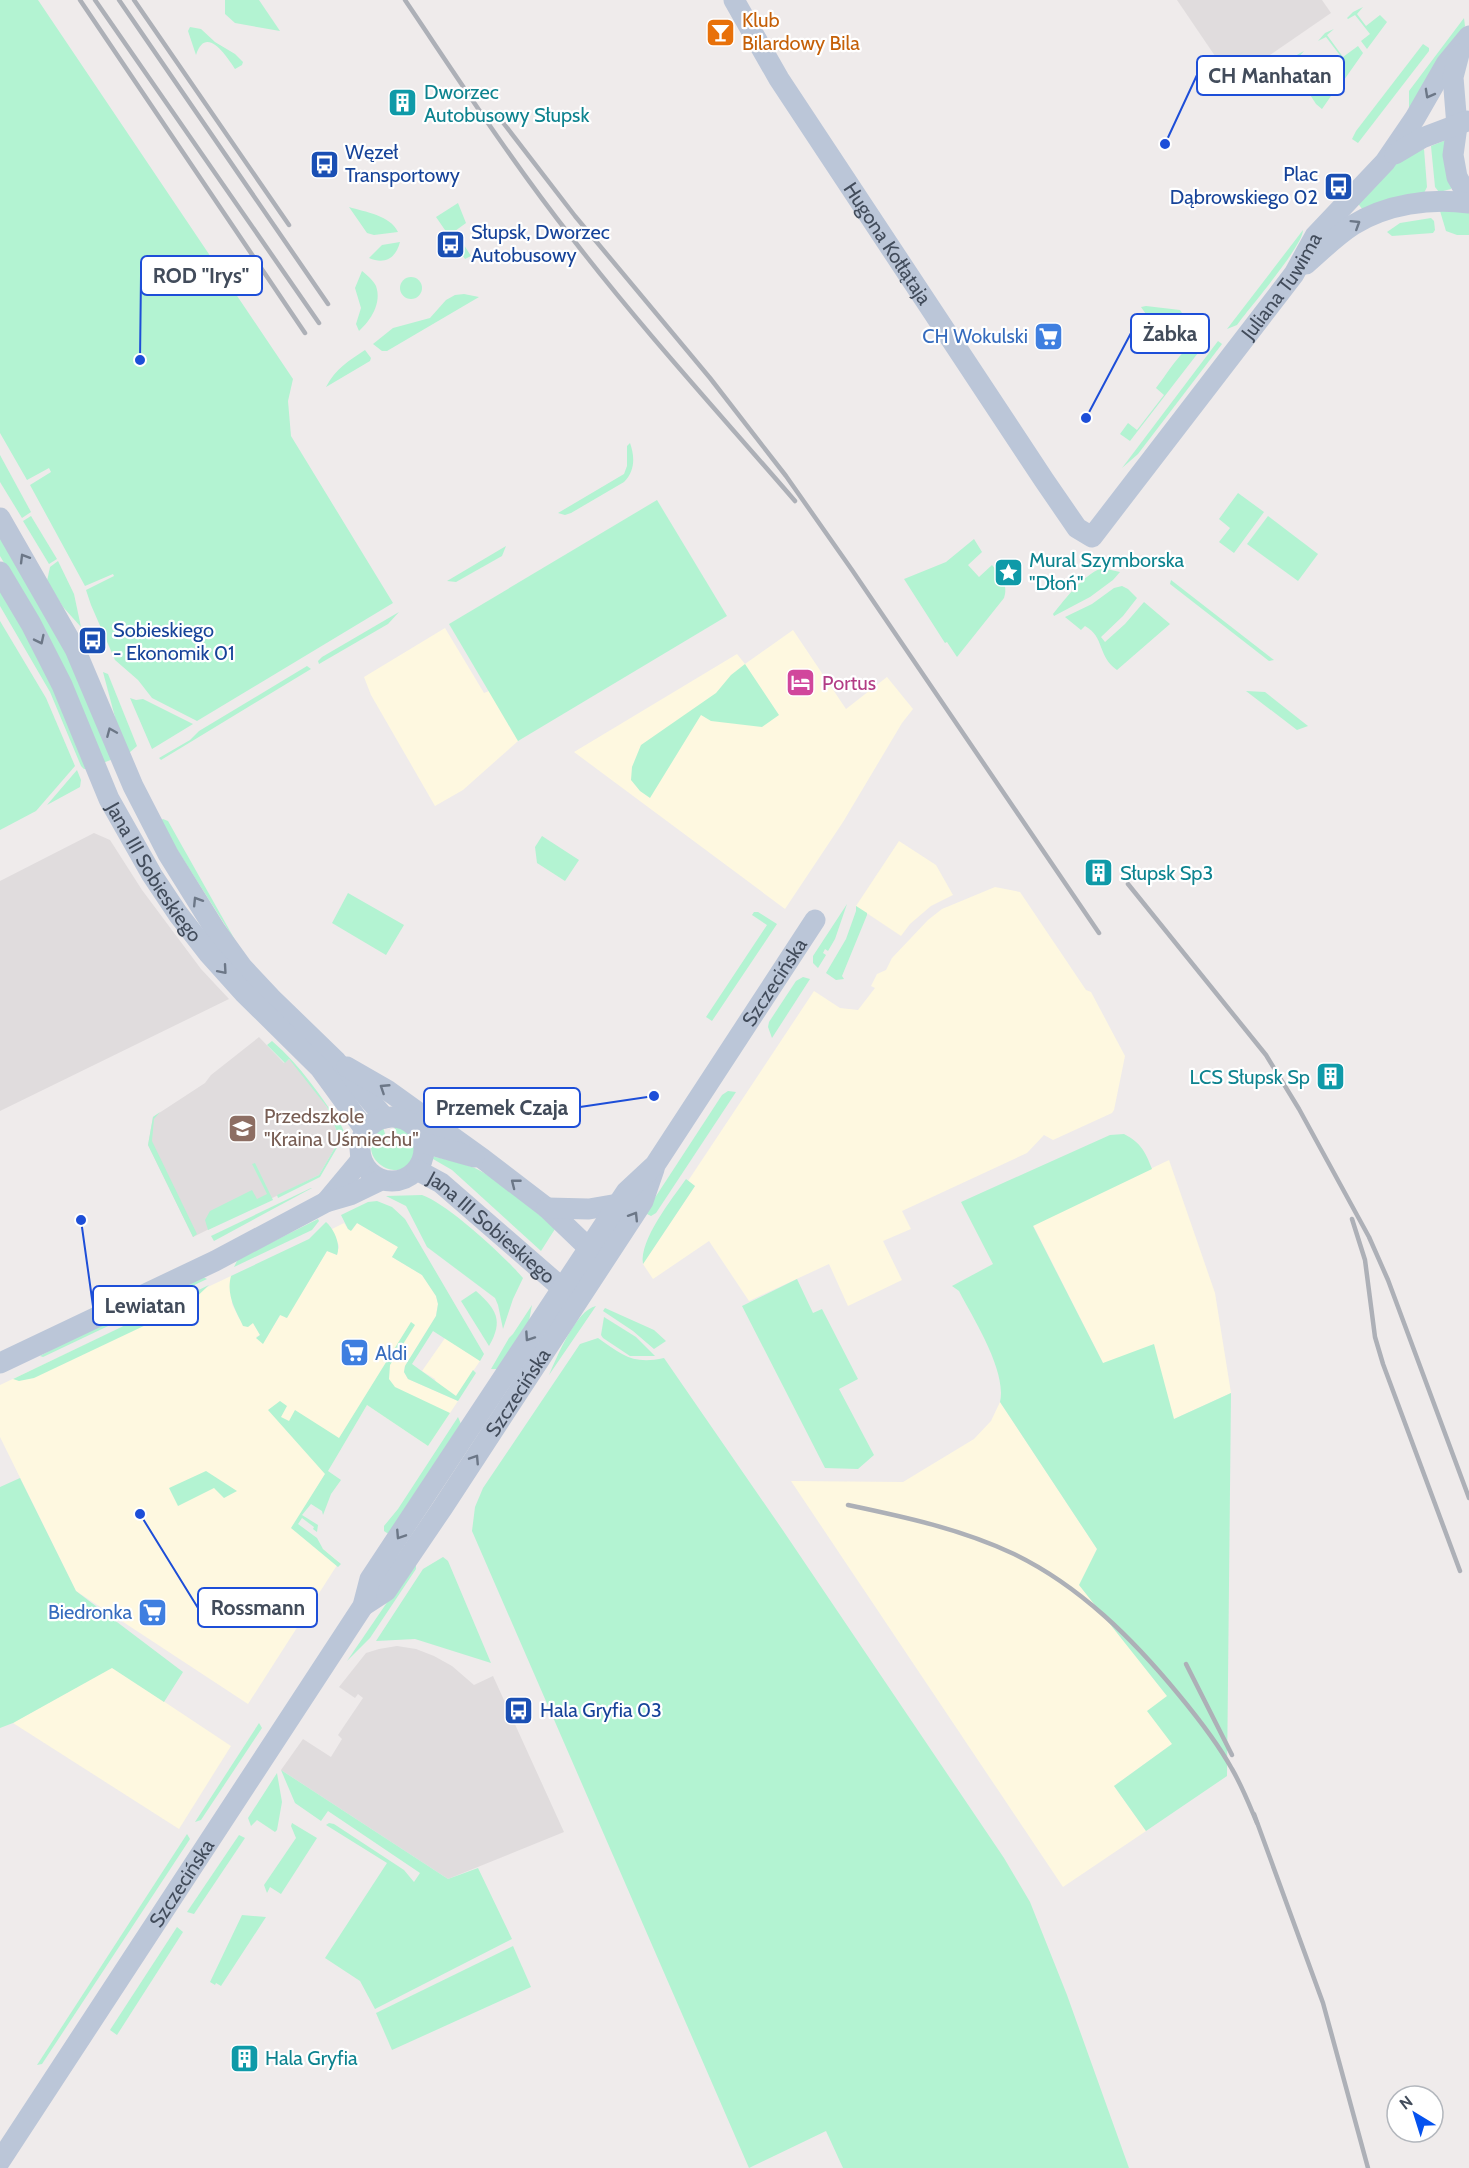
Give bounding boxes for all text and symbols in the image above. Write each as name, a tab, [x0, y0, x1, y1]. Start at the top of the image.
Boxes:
place label: Klub Bilardowy Bila	[742, 8, 860, 55]
bar icon: Klub Bilardowy Bila	[705, 16, 737, 48]
callout: CH Manhatan	[1197, 56, 1344, 95]
text: CH Manhatan	[1208, 63, 1332, 88]
place label: Dworzec Autobusowy Słupsk	[424, 80, 589, 127]
building icon: Dworzec Autobusowy Słupsk	[387, 87, 419, 119]
one-way arrow	[1425, 87, 1436, 98]
place label: Węzeł Transportowy	[345, 140, 460, 187]
bus stop icon: Węzeł Transportowy	[308, 148, 340, 180]
place label: Plac Dąbrowskiego 02	[1170, 162, 1318, 209]
bus stop icon: Plac Dąbrowskiego 02	[1323, 170, 1355, 202]
street label: Hugona Kołłątaja	[839, 178, 937, 309]
one-way arrow	[1350, 219, 1360, 231]
place label: Słupsk, Dworzec Autobusowy	[471, 220, 610, 267]
bus stop icon: Słupsk, Dworzec Autobusowy	[434, 228, 466, 260]
street label: Juliana Tuwima	[1236, 228, 1327, 345]
callout: ROD "Irys"	[141, 256, 262, 295]
text: ROD "Irys"	[153, 263, 249, 288]
callout: Żabka	[1131, 314, 1209, 353]
supermarket icon: CH Wokulski	[1033, 320, 1065, 352]
text: Żabka	[1143, 321, 1198, 346]
place label: CH Wokulski	[922, 324, 1028, 348]
place label: Mural Szymborska "Dłoń"	[1029, 548, 1185, 595]
one-way arrow	[19, 554, 31, 564]
place icon: Mural Szymborska "Dłoń"	[992, 556, 1024, 588]
place label: Sobieskiego - Ekonomik 01	[113, 618, 234, 665]
bus stop icon: Sobieskiego - Ekonomik 01	[76, 625, 108, 657]
one-way arrow	[32, 634, 44, 645]
hotel icon: Portus	[785, 667, 817, 699]
place label: Portus	[822, 671, 876, 695]
one-way arrow	[106, 727, 118, 738]
street label: Jana III Sobieskiego	[101, 797, 207, 947]
building icon: Słupsk Sp3	[1083, 857, 1115, 889]
place label: Słupsk Sp3	[1120, 861, 1213, 885]
one-way arrow	[193, 897, 204, 908]
street label: Szczecińska	[737, 933, 812, 1031]
one-way arrow	[216, 963, 227, 974]
building icon: LCS Słupsk Sp	[1315, 1061, 1347, 1093]
place label: LCS Słupsk Sp	[1190, 1065, 1310, 1089]
one-way arrow	[380, 1084, 390, 1096]
callout: Przemek Czaja	[424, 1088, 580, 1127]
text: Przemek Czaja	[436, 1095, 569, 1120]
place label: Przedszkole "Kraina Uśmiechu"	[264, 1104, 419, 1151]
school or university icon: Przedszkole "Kraina Uśmiechu"	[227, 1112, 259, 1144]
street label: Jana III Sobieskiego	[422, 1165, 560, 1288]
one-way arrow	[511, 1179, 522, 1190]
one-way arrow	[626, 1212, 638, 1222]
callout: Lewiatan	[93, 1286, 198, 1325]
text: Lewiatan	[104, 1293, 186, 1318]
one-way arrow	[525, 1330, 536, 1341]
supermarket icon: Aldi	[338, 1337, 370, 1369]
place label: Aldi	[375, 1341, 407, 1365]
street label: Szczecińska	[480, 1343, 556, 1441]
one-way arrow	[468, 1454, 479, 1465]
one-way arrow	[396, 1528, 407, 1539]
callout: Rossmann	[198, 1588, 317, 1627]
text: Rossmann	[211, 1595, 305, 1620]
supermarket icon: Biedronka	[137, 1596, 169, 1628]
place label: Biedronka	[48, 1600, 132, 1624]
bus stop icon: Hala Gryfia 03	[503, 1694, 535, 1726]
place label: Hala Gryfia 03	[540, 1698, 662, 1722]
street label: Szczecińska	[144, 1834, 219, 1932]
building icon: Hala Gryfia	[228, 2042, 260, 2074]
place label: Hala Gryfia	[265, 2046, 358, 2070]
north arrow	[1385, 2084, 1445, 2144]
text: N	[1396, 2092, 1416, 2114]

